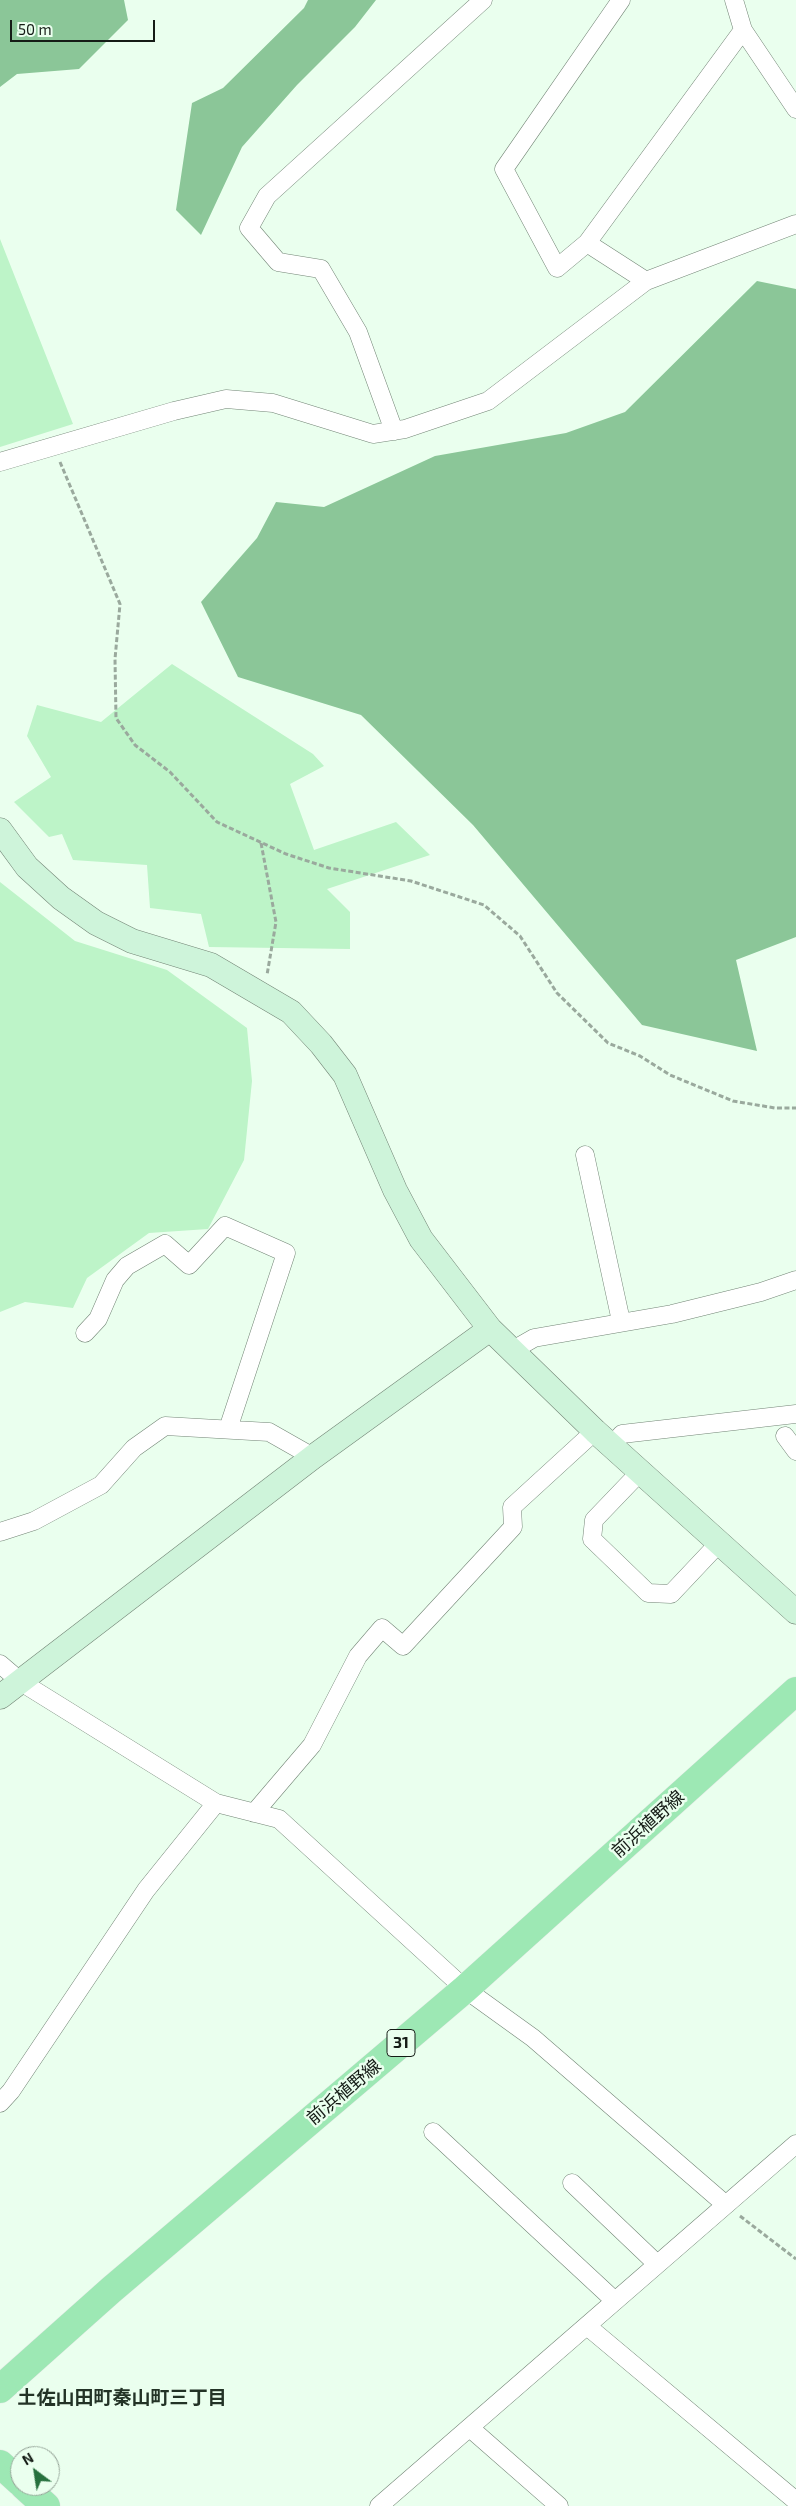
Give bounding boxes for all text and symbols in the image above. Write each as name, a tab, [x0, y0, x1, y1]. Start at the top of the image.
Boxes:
scale bar	[12, 10, 158, 42]
text: 50 m	[18, 20, 52, 38]
street label: 前浜植野線	[607, 1786, 689, 1862]
road number: 31	[387, 2030, 415, 2056]
street label: 前浜植野線	[303, 2055, 385, 2129]
district label: 土佐山田町秦山町三丁目	[18, 2387, 226, 2409]
north arrow	[10, 2446, 60, 2496]
text: N	[19, 2449, 36, 2468]

